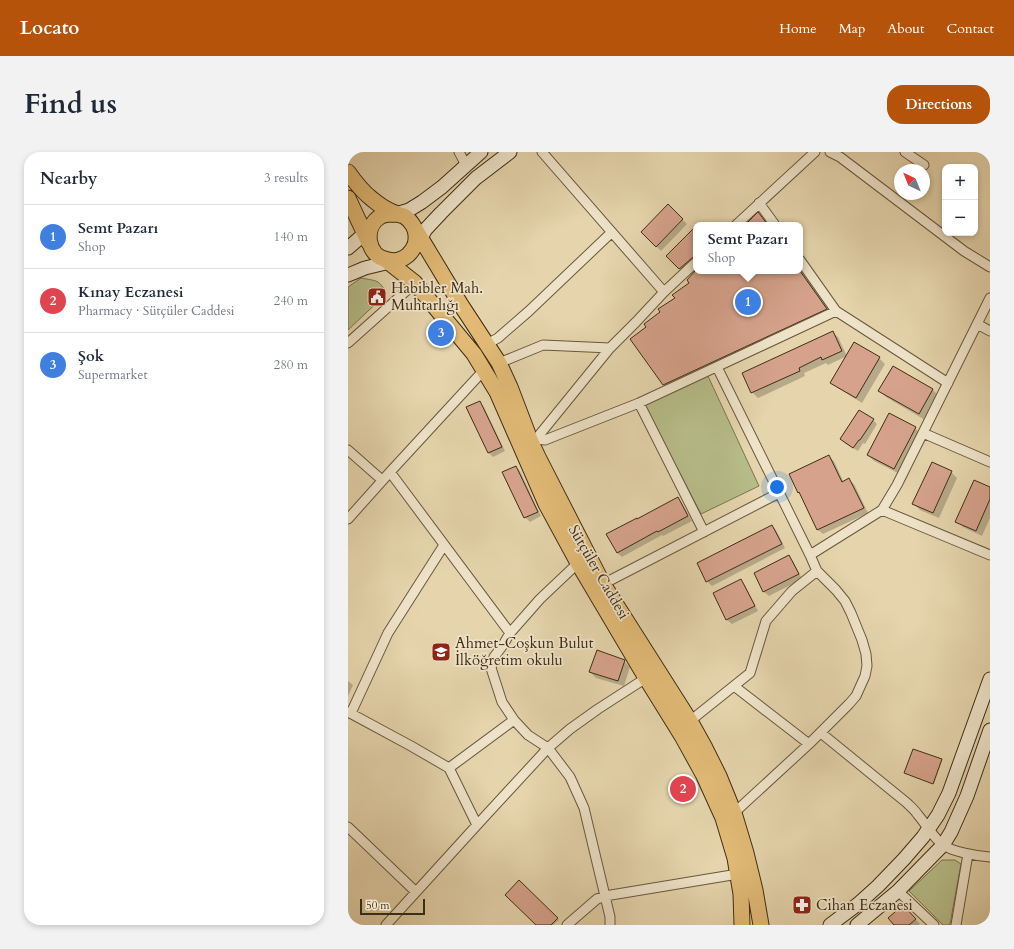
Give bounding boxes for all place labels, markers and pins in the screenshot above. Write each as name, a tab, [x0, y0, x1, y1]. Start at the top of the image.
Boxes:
place label: Habibler Mah. Muhtarlığı	[391, 278, 483, 315]
public building icon: Habibler Mah. Muhtarlığı	[366, 286, 388, 308]
pin: 1	[735, 287, 761, 317]
pin: 3	[428, 318, 454, 348]
place label: Ahmet-Coşkun Bulut İlköğretim okulu	[455, 633, 594, 670]
school or university icon: Ahmet-Coşkun Bulut İlköğretim okulu	[430, 641, 452, 663]
pin: 2	[670, 774, 696, 804]
pharmacy icon: Cihan Eczanesi	[791, 894, 813, 916]
place label: Cihan Eczanesi	[816, 895, 913, 915]

